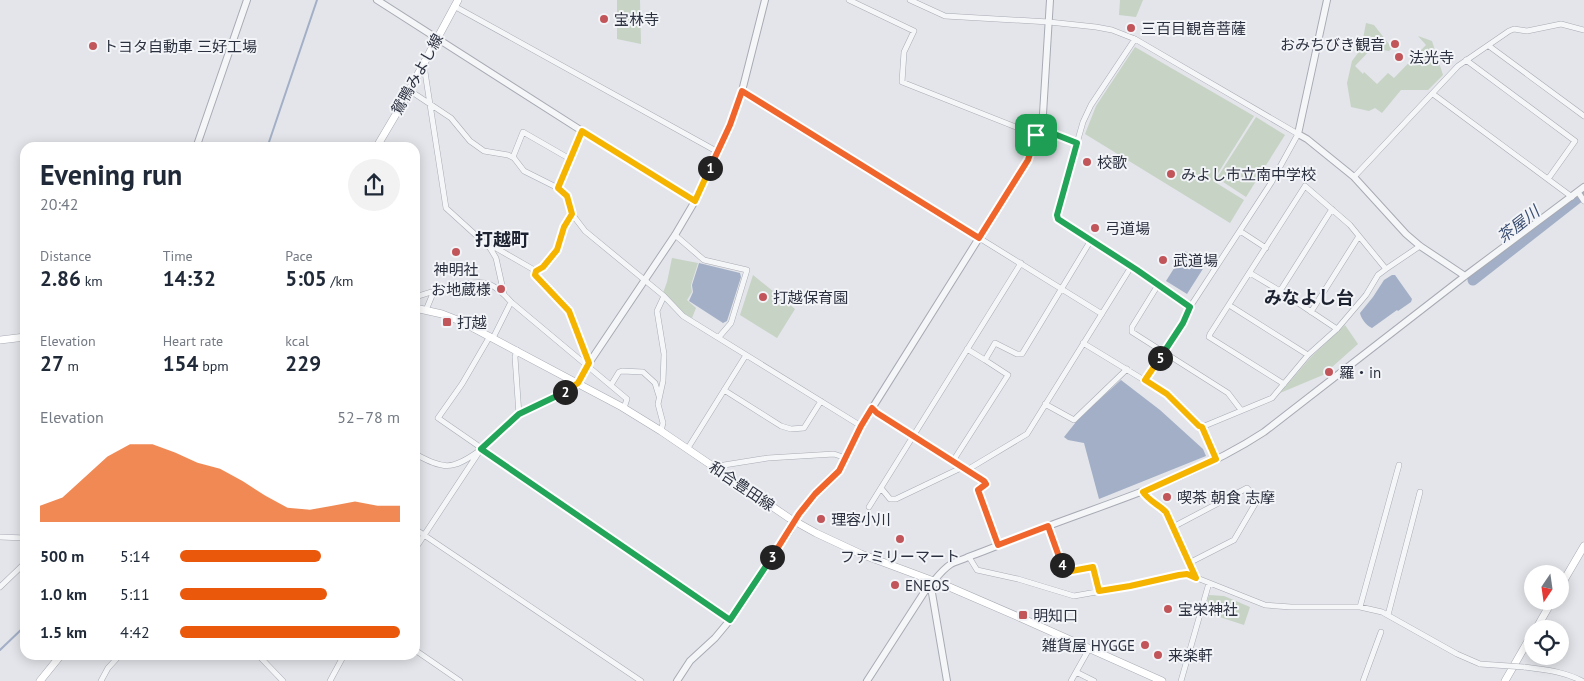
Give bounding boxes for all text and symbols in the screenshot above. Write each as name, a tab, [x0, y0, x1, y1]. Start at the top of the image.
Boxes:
place label: 宝林寺	[614, 10, 659, 29]
marker: 宝林寺	[598, 13, 610, 25]
place label: 三百目観音菩薩	[1141, 19, 1246, 38]
marker: 三百目観音菩薩	[1125, 22, 1137, 34]
street label: 鴛鴨みよし線	[387, 30, 447, 118]
place label: おみちびき観音	[1280, 35, 1385, 54]
place label: トヨタ自動車 三好工場	[103, 37, 257, 56]
marker: おみちびき観音	[1389, 38, 1401, 50]
marker: トヨタ自動車 三好工場	[87, 40, 99, 52]
place label: 法光寺	[1409, 48, 1454, 67]
marker: 法光寺	[1393, 51, 1405, 63]
pin	[1015, 114, 1057, 156]
icon: arrive	[1022, 121, 1050, 149]
place label: 校歌	[1097, 153, 1127, 172]
text: Evening run	[40, 156, 182, 193]
pin: 1	[698, 156, 722, 180]
marker: 校歌	[1081, 156, 1093, 168]
button: share	[348, 159, 400, 211]
text: 1	[707, 159, 714, 177]
place label: みよし市立南中学校	[1181, 165, 1316, 184]
marker: みよし市立南中学校	[1165, 168, 1177, 180]
text: 20:42	[40, 194, 78, 214]
water label: 茶屋川	[1493, 200, 1545, 247]
place label: 弓道場	[1105, 219, 1150, 238]
marker: 弓道場	[1089, 222, 1101, 234]
district label: 打越町	[475, 228, 529, 251]
marker: 神明社	[450, 246, 462, 258]
text: Distance	[40, 247, 91, 265]
text: Time	[163, 247, 193, 265]
text: Pace	[285, 247, 313, 265]
place label: 武道場	[1173, 251, 1218, 270]
marker: 武道場	[1157, 254, 1169, 266]
place label: 神明社	[433, 260, 479, 279]
text: 2.86	[40, 265, 81, 292]
text: 14:32	[163, 265, 216, 292]
text: 5:05	[285, 265, 327, 292]
text: km	[81, 272, 103, 290]
text: /km	[327, 272, 353, 290]
place label: お地蔵様	[431, 280, 491, 299]
marker: お地蔵様	[495, 283, 507, 295]
district label: みなよし台	[1264, 286, 1354, 309]
place label: 打越保育園	[773, 288, 848, 307]
marker: 打越保育園	[757, 291, 769, 303]
place label: 打越	[457, 313, 487, 332]
marker: 打越	[441, 316, 453, 328]
text: Elevation	[40, 332, 96, 350]
text: Heart rate	[163, 332, 223, 350]
text: kcal	[285, 332, 309, 350]
pin: 5	[1148, 346, 1172, 370]
text: 5	[1157, 349, 1164, 367]
text: 27	[40, 350, 64, 377]
text: 154	[163, 350, 198, 377]
text: 229	[285, 350, 321, 377]
text: m	[64, 357, 79, 375]
text: bpm	[198, 357, 229, 375]
place label: 羅・in	[1339, 363, 1381, 382]
marker: 羅・in	[1323, 366, 1335, 378]
pin: 2	[552, 380, 578, 404]
text: 2	[562, 383, 569, 401]
text: Elevation	[40, 407, 104, 427]
text: 52–78 m	[337, 407, 400, 427]
street label: 和合豊田線	[706, 457, 778, 515]
place label: 喫茶 朝食 志摩	[1177, 488, 1275, 507]
marker: 喫茶 朝食 志摩	[1161, 491, 1173, 503]
place label: 理容小川	[831, 510, 891, 529]
marker: 理容小川	[815, 513, 827, 525]
marker: ファミリーマート	[894, 533, 906, 545]
pin: 3	[760, 544, 784, 570]
text: 500 m	[40, 546, 84, 566]
text: 5:14	[120, 546, 150, 566]
place label: ファミリーマート	[840, 547, 960, 566]
text: 3	[769, 548, 776, 566]
pin: 4	[1050, 552, 1074, 578]
text: 4	[1059, 556, 1066, 574]
north arrow	[1524, 565, 1569, 610]
map controls	[1524, 565, 1569, 665]
place label: ENEOS	[905, 576, 949, 595]
marker: ENEOS	[889, 579, 901, 591]
text: 1.0 km	[40, 584, 87, 604]
text: 5:11	[120, 584, 150, 604]
place label: 宝栄神社	[1178, 600, 1238, 619]
marker: 宝栄神社	[1162, 603, 1174, 615]
place label: 明知口	[1033, 606, 1078, 625]
marker: 明知口	[1017, 609, 1029, 621]
button: locate	[1524, 620, 1569, 665]
text: 1.5 km	[40, 622, 87, 642]
text: 4:42	[120, 622, 150, 642]
place label: 雑貨屋 HYGGE	[1042, 636, 1135, 655]
marker: 雑貨屋 HYGGE	[1139, 639, 1151, 651]
place label: 来楽軒	[1168, 646, 1213, 665]
marker: 来楽軒	[1152, 649, 1164, 661]

